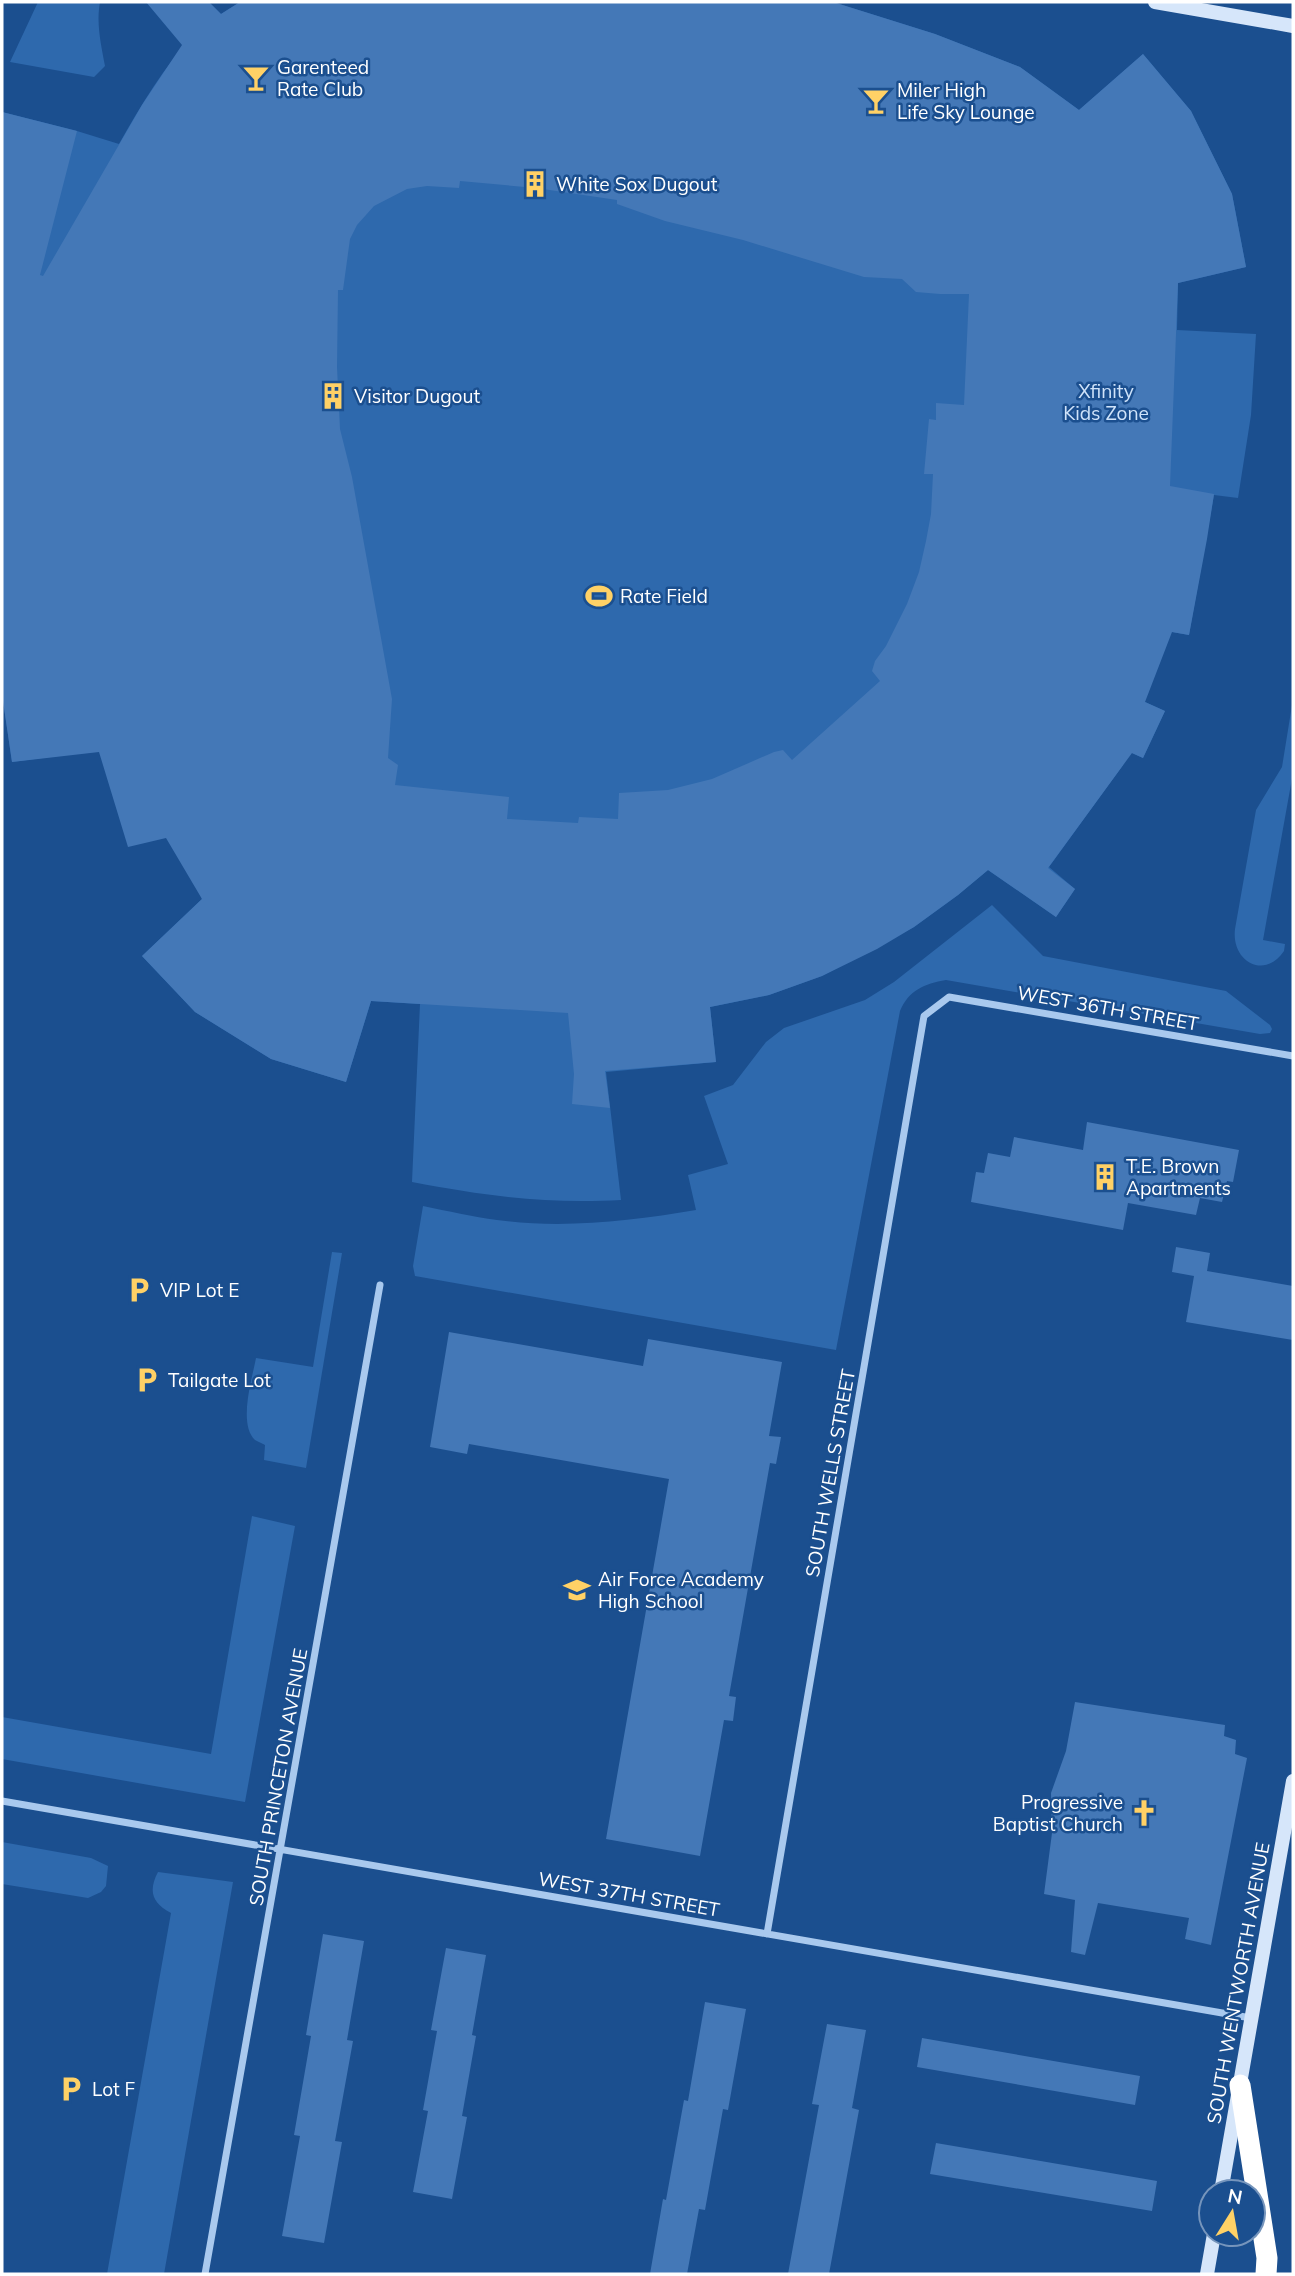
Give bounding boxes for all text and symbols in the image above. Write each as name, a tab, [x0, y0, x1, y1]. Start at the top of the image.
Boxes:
place label: Garenteed Rate Club	[277, 55, 369, 101]
bar icon: Garenteed Rate Club	[241, 63, 271, 93]
place label: Miler High Life Sky Lounge	[897, 78, 1035, 124]
bar icon: Miler High Life Sky Lounge	[861, 86, 891, 116]
building icon: White Sox Dugout	[520, 169, 550, 199]
place label: White Sox Dugout	[556, 172, 718, 196]
park label: Xfinity Kids Zone	[1063, 379, 1149, 425]
building icon: Visitor Dugout	[318, 381, 348, 411]
place label: Visitor Dugout	[354, 384, 480, 408]
sports icon: Rate Field	[584, 581, 614, 611]
place label: Rate Field	[620, 584, 708, 608]
street label: WEST 36TH STREET	[1015, 980, 1201, 1036]
place label: T.E. Brown Apartments	[1126, 1154, 1231, 1200]
building icon: T.E. Brown Apartments	[1090, 1162, 1120, 1192]
parking icon: VIP Lot E	[124, 1275, 154, 1305]
place label: VIP Lot E	[160, 1278, 239, 1302]
parking icon: Tailgate Lot	[132, 1365, 162, 1395]
street label: SOUTH WELLS STREET	[800, 1367, 860, 1579]
place label: Tailgate Lot	[168, 1368, 271, 1392]
place label: Air Force Academy High School	[598, 1567, 764, 1613]
school or university icon: Air Force Academy High School	[562, 1575, 592, 1605]
street label: SOUTH PRINCETON AVENUE	[244, 1646, 312, 1908]
place label: Progressive Baptist Church	[993, 1790, 1123, 1836]
church icon: Progressive Baptist Church	[1129, 1798, 1159, 1828]
street label: SOUTH WENTWORTH AVENUE	[1201, 1840, 1275, 2126]
street label: WEST 37TH STREET	[536, 1866, 722, 1922]
parking icon: Lot F	[56, 2074, 86, 2104]
place label: Lot F	[92, 2077, 136, 2101]
north arrow	[1197, 2178, 1267, 2248]
text: N	[1226, 2183, 1245, 2209]

